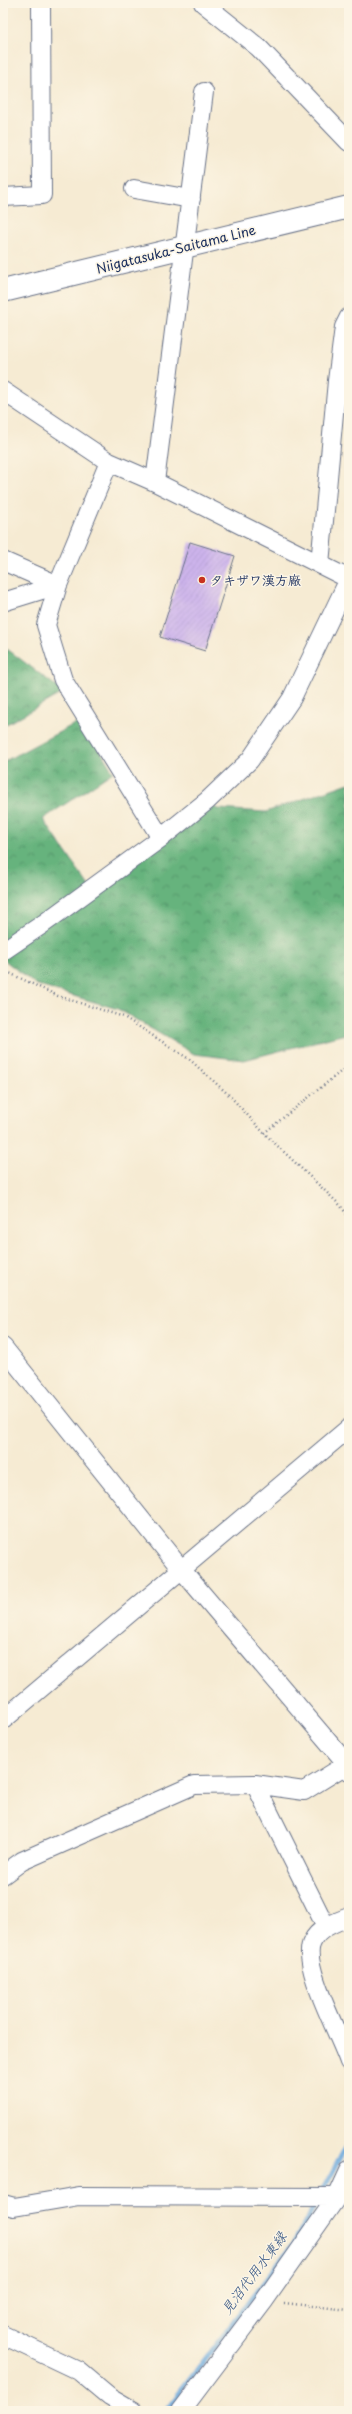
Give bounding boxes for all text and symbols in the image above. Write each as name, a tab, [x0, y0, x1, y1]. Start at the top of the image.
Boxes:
street label: Niigatasuka-Saitama Line	[94, 219, 258, 278]
place label: タキザワ漢方廠	[210, 570, 301, 589]
marker: タキザワ漢方廠	[197, 575, 207, 585]
water label: 見沼代用水東縁	[216, 2226, 292, 2318]

